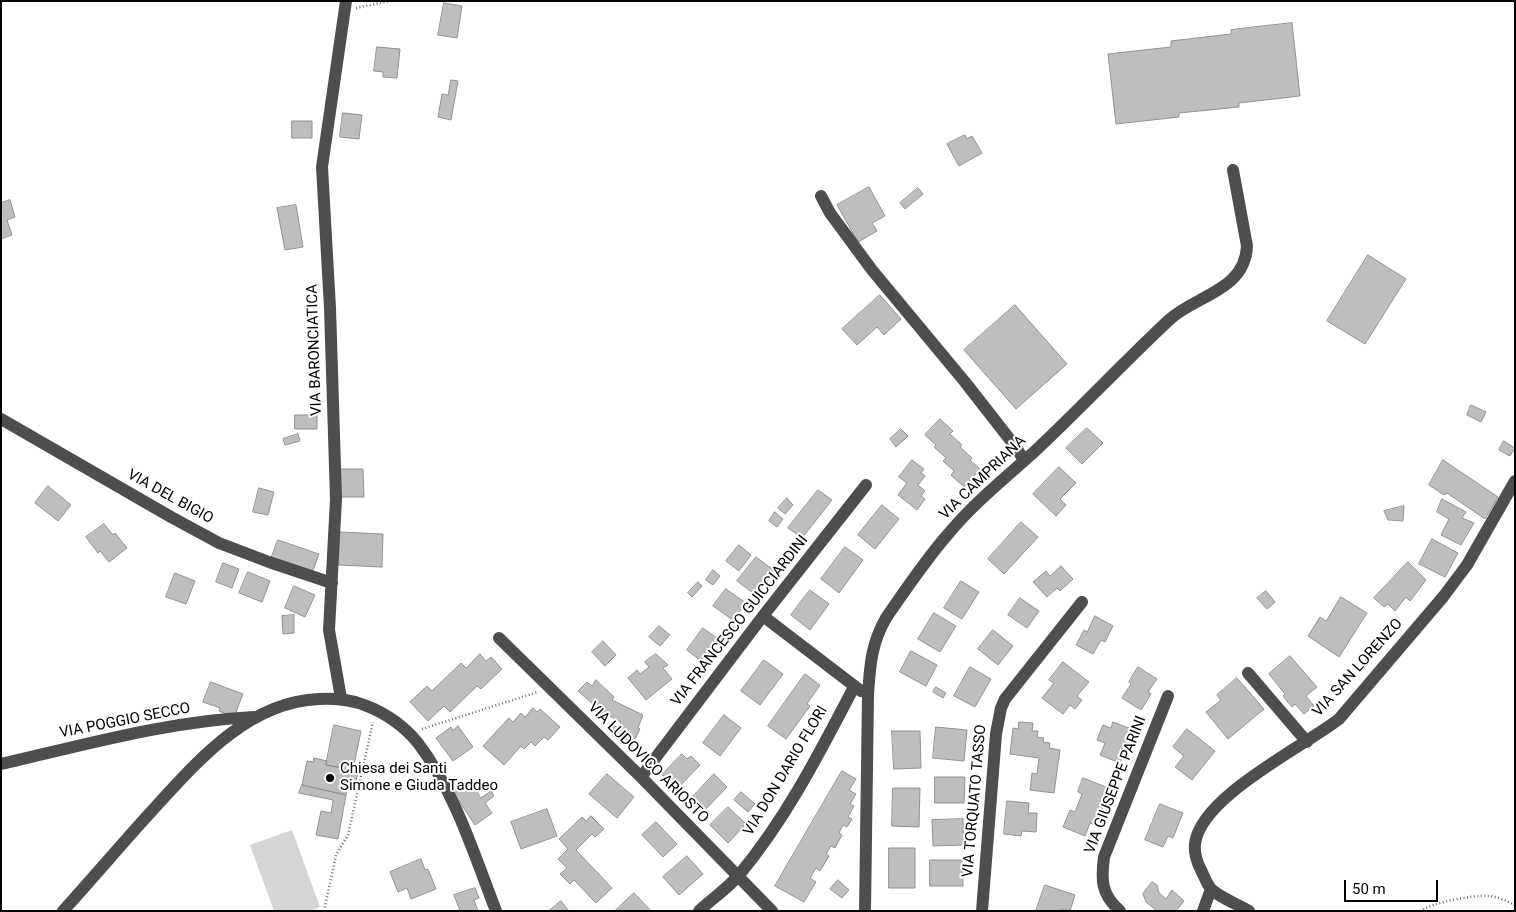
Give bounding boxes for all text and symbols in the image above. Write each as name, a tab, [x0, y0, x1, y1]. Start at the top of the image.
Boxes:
street label: VIA BARONCIATICA	[304, 284, 326, 416]
street label: VIA CAMPRIANA	[936, 432, 1030, 524]
street label: VIA DEL BIGIO	[124, 466, 216, 528]
street label: VIA FRANCESCO GUICCIARDINI	[668, 532, 812, 710]
street label: VIA SAN LORENZO	[1309, 615, 1407, 721]
street label: VIA POGGIO SECCO	[58, 699, 192, 743]
street label: VIA LUDOVICO ARIOSTO	[584, 699, 712, 827]
street label: VIA DON DARIO FLORI	[740, 703, 832, 839]
street label: VIA GIUSEPPE PARINI	[1081, 714, 1151, 856]
street label: VIA TORQUATO TASSO	[959, 724, 991, 878]
place label: Chiesa dei Santi Simone e Giuda Taddeo	[340, 760, 498, 795]
marker: Chiesa dei Santi Simone e Giuda Taddeo	[324, 772, 336, 784]
scale bar	[1346, 870, 1440, 902]
text: 50 m	[1352, 880, 1386, 898]

